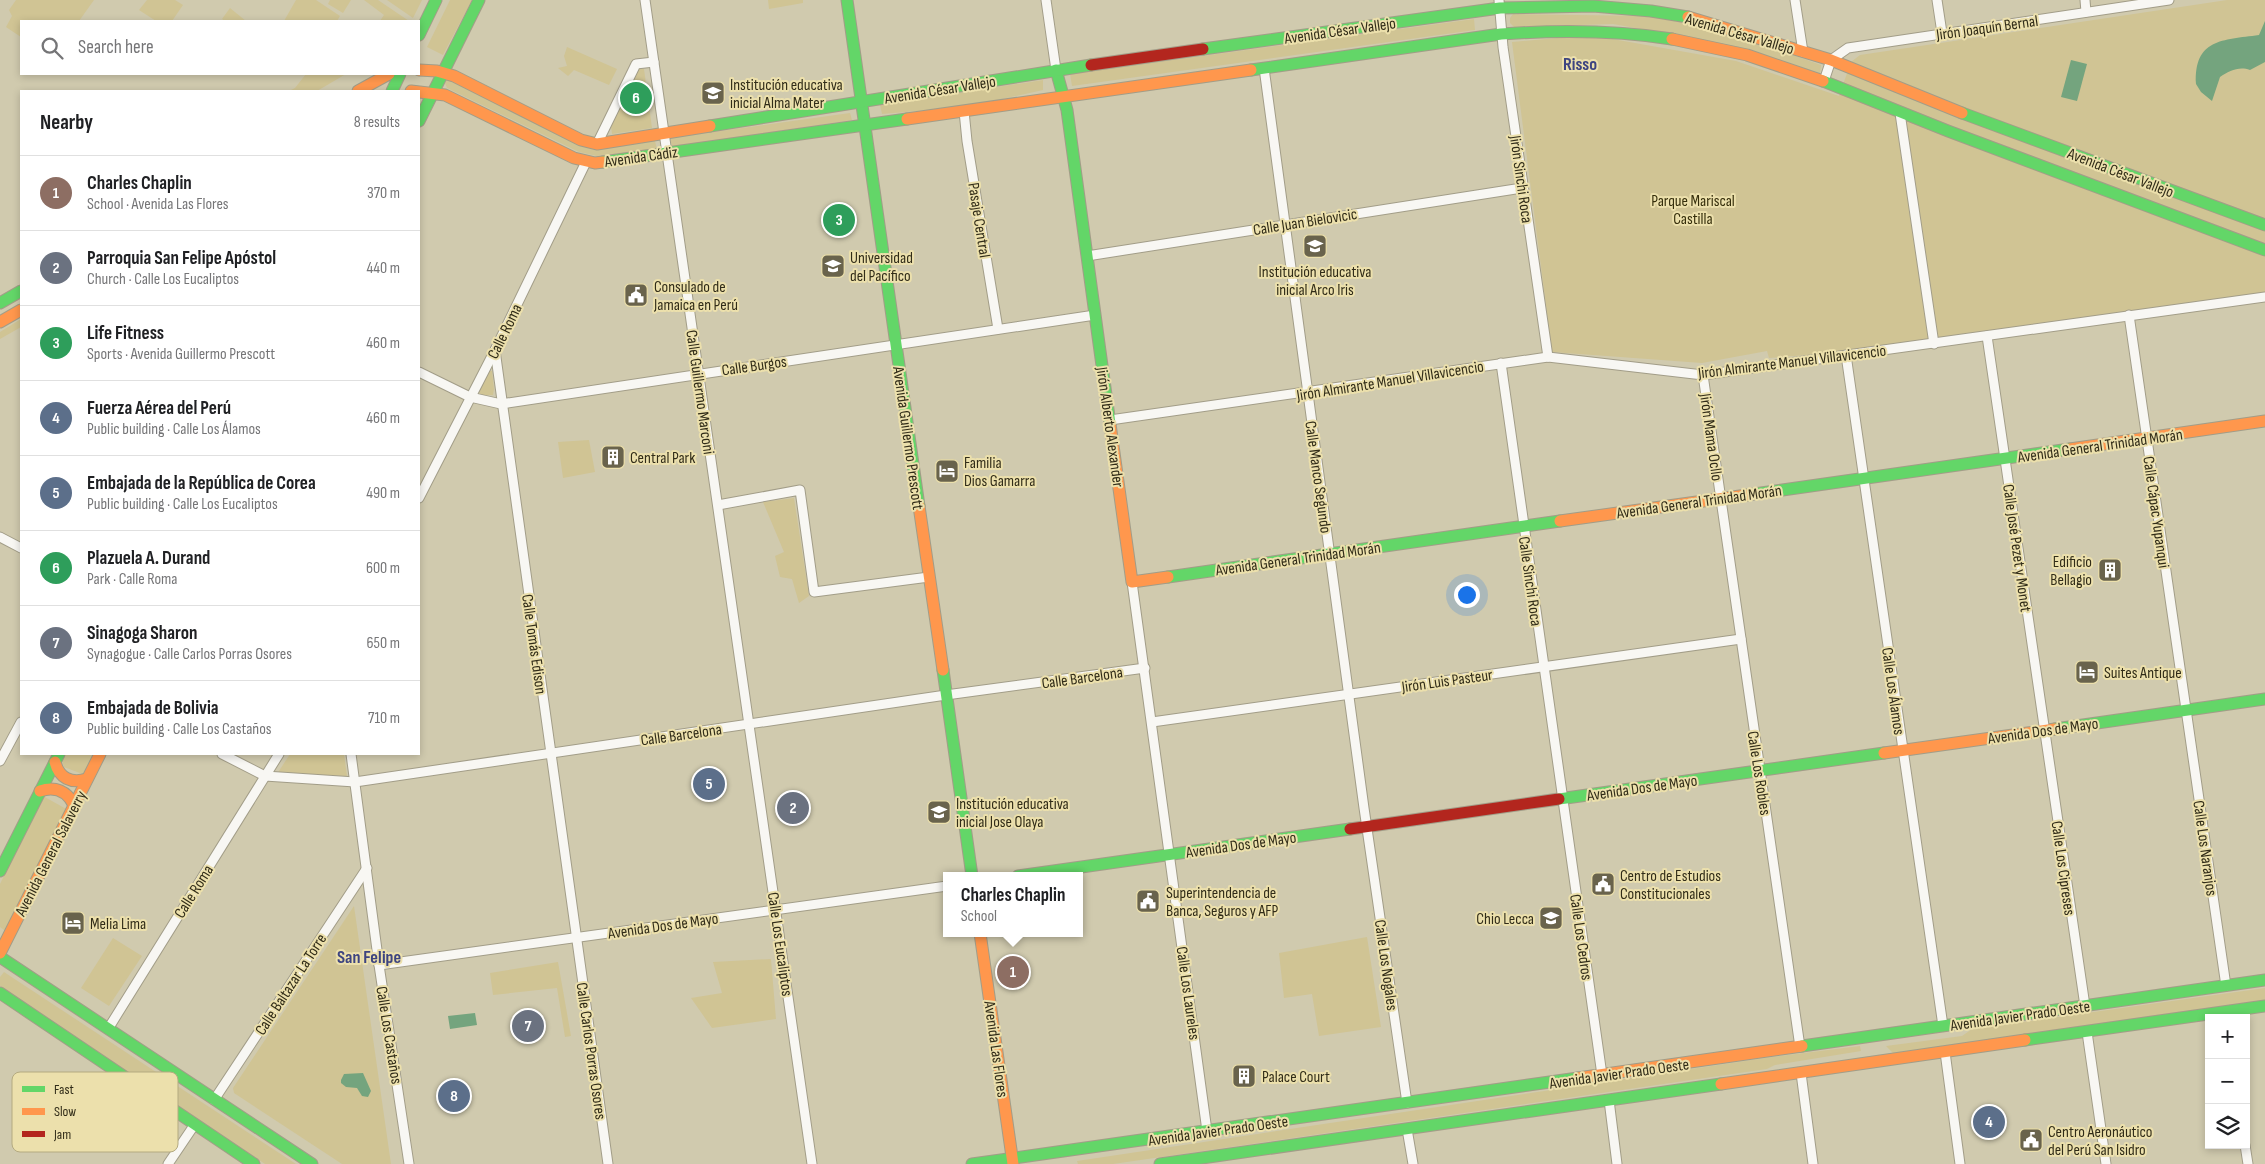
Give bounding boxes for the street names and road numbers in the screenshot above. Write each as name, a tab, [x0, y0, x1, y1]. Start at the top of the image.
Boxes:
street label: Avenida César Vallejo	[1682, 10, 1796, 59]
street label: Jirón Joaquín Bernal	[1934, 12, 2039, 45]
street label: Avenida César Vallejo	[1282, 14, 1397, 49]
street label: Avenida César Vallejo	[882, 72, 997, 109]
street label: Jirón Sinchi Roca	[1505, 133, 1536, 224]
street label: Avenida Cádiz	[603, 143, 679, 172]
street label: Avenida César Vallejo	[2064, 144, 2176, 202]
street label: Pasaje Central	[963, 181, 994, 259]
street label: Calle Juan Bielovicic	[1252, 205, 1359, 240]
street label: Calle Roma	[484, 301, 527, 362]
street label: Calle Guillermo Marconi	[681, 329, 718, 456]
street label: Jirón Almirante Manuel Villavicencio	[1696, 342, 1887, 384]
street label: Calle Burgos	[721, 353, 788, 380]
street label: Jirón Almirante Manuel Villavicencio	[1294, 357, 1485, 406]
street label: Avenida Guillermo Prescott	[888, 364, 927, 511]
street label: Jirón Alberto Alexander	[1092, 365, 1127, 489]
street label: Jirón Mama Ocllo	[1695, 391, 1726, 482]
street label: Calle Manco Segundo	[1300, 420, 1335, 535]
street label: Avenida General Trinidad Morán	[2016, 426, 2184, 468]
street label: Calle Cápac Yupanqui	[2138, 455, 2173, 569]
street label: Avenida General Trinidad Morán	[1615, 482, 1783, 524]
street label: Calle José Pezet y Monet	[1998, 483, 2035, 613]
street label: Calle Sinchi Roca	[1514, 535, 1545, 627]
street label: Avenida General Trinidad Morán	[1214, 539, 1382, 581]
street label: Calle Tomás Edison	[517, 593, 550, 695]
street label: Calle Los Álamos	[1877, 646, 1908, 736]
street label: Calle Barcelona	[1040, 663, 1124, 694]
street label: Jirón Luis Pasteur	[1400, 666, 1494, 697]
street label: Avenida Dos de Mayo	[1986, 714, 2100, 749]
street label: Calle Barcelona	[639, 720, 723, 751]
street label: Calle Los Robles	[1742, 730, 1775, 817]
street label: Avenida Dos de Mayo	[1585, 771, 1699, 806]
street label: Avenida General Salaverry	[11, 788, 91, 920]
street label: Calle Los Naranjos	[2188, 799, 2221, 897]
street label: Calle Los Cipreses	[2046, 820, 2079, 917]
street label: Avenida Dos de Mayo	[1184, 828, 1298, 863]
street label: Calle Roma	[171, 862, 218, 922]
street label: Calle Los Eucaliptos	[763, 891, 796, 998]
street label: Calle Los Cedros	[1565, 893, 1596, 982]
street label: Avenida Dos de Mayo	[606, 909, 720, 944]
street label: Calle Los Nogales	[1370, 919, 1401, 1012]
street label: Calle Baltazar La Torre	[251, 931, 331, 1039]
street label: Calle Los Laureles	[1172, 945, 1203, 1041]
street label: Calle Carlos Porras Osores	[571, 981, 610, 1121]
street label: Calle Los Castaños	[371, 985, 406, 1086]
street label: Avenida Javier Prado Oeste	[1948, 997, 2091, 1036]
street label: Avenida Las Flores	[979, 999, 1012, 1099]
street label: Avenida Javier Prado Oeste	[1547, 1055, 1690, 1094]
street label: Avenida Javier Prado Oeste	[1146, 1112, 1289, 1151]

